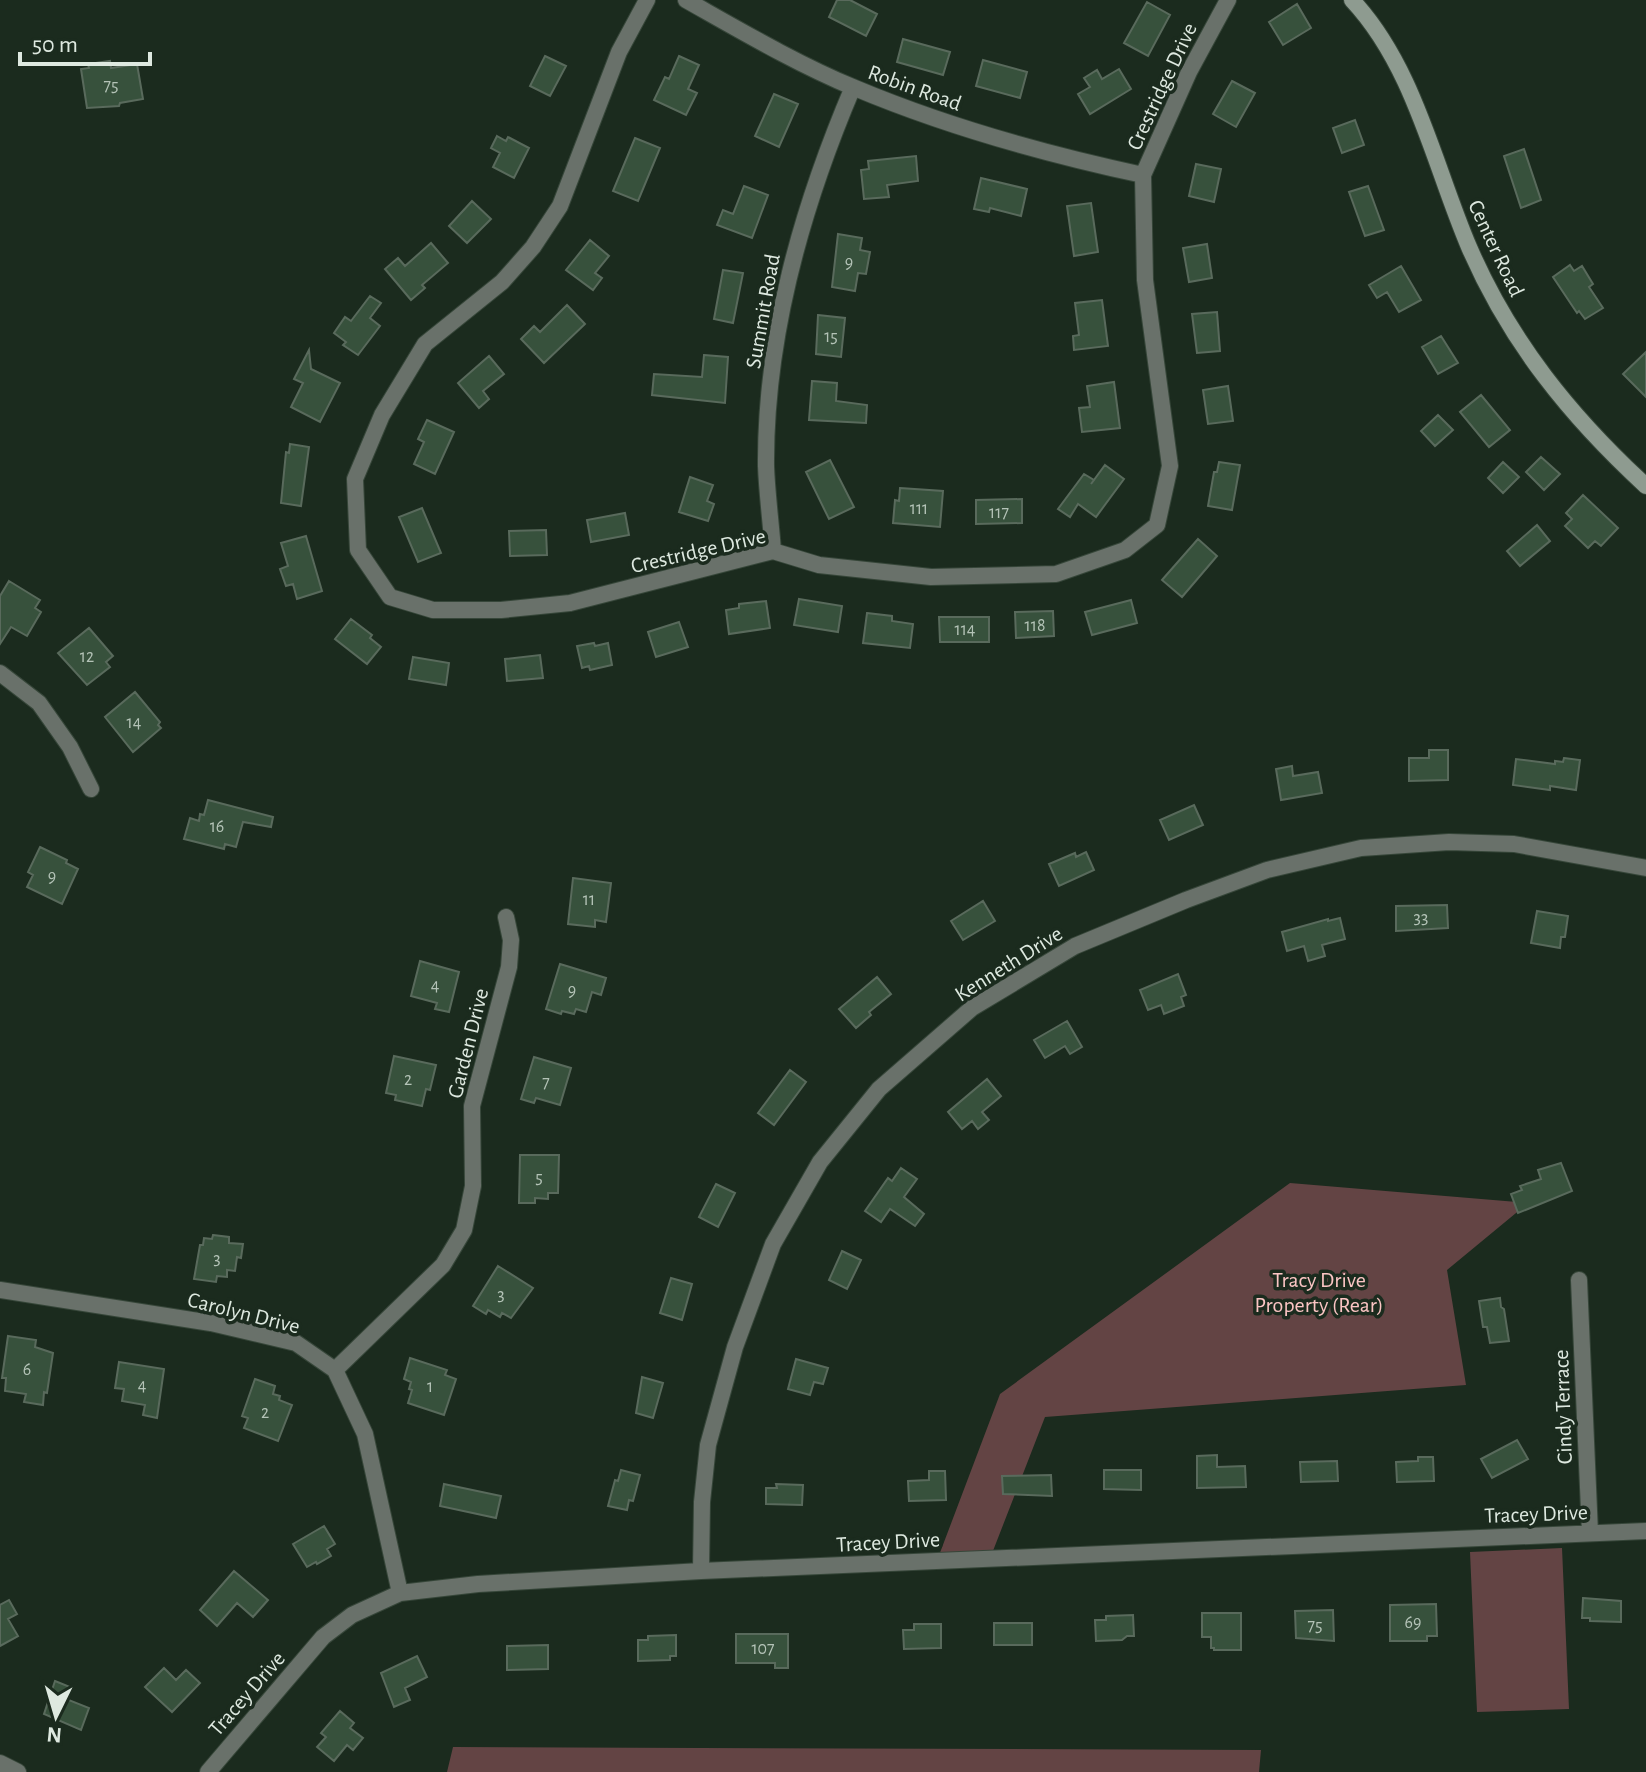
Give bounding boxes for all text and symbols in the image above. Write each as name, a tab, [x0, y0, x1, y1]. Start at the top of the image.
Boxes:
scale bar	[20, 16, 150, 66]
street label: Crestridge Drive	[1123, 19, 1201, 153]
text: 50 m	[32, 33, 78, 57]
street label: Robin Road	[865, 61, 964, 115]
house number: 75	[103, 77, 119, 95]
street label: Center Road	[1464, 197, 1528, 300]
street label: Summit Road	[742, 252, 784, 370]
house number: 9	[845, 254, 853, 272]
house number: 15	[824, 328, 838, 346]
house number: 111	[910, 500, 928, 518]
house number: 117	[989, 504, 1009, 522]
street label: Crestridge Drive	[629, 525, 768, 577]
house number: 118	[1025, 617, 1045, 635]
house number: 114	[954, 621, 976, 639]
house number: 12	[80, 648, 94, 666]
house number: 14	[127, 714, 142, 732]
house number: 16	[210, 818, 224, 836]
house number: 9	[48, 868, 56, 886]
house number: 11	[583, 891, 595, 909]
house number: 33	[1414, 909, 1428, 927]
street label: Kenneth Drive	[951, 922, 1066, 1006]
house number: 4	[431, 977, 440, 995]
house number: 9	[568, 982, 576, 1000]
street label: Garden Drive	[444, 986, 492, 1100]
house number: 2	[404, 1071, 412, 1089]
house number: 7	[542, 1074, 550, 1092]
house number: 5	[535, 1169, 543, 1187]
house number: 3	[213, 1250, 221, 1268]
park label: Tracy Drive Property (Rear)	[1254, 1269, 1384, 1316]
house number: 3	[497, 1286, 505, 1304]
street label: Carolyn Drive	[185, 1288, 302, 1338]
street label: Cindy Terrace	[1550, 1349, 1576, 1465]
house number: 6	[23, 1361, 31, 1379]
house number: 4	[138, 1377, 147, 1395]
house number: 1	[427, 1378, 433, 1396]
house number: 2	[261, 1404, 269, 1422]
street label: Tracey Drive	[1484, 1501, 1588, 1527]
street label: Tracey Drive	[836, 1528, 940, 1556]
house number: 69	[1405, 1614, 1421, 1632]
house number: 75	[1307, 1617, 1323, 1635]
house number: 107	[751, 1640, 775, 1658]
street label: Tracey Drive	[204, 1647, 289, 1740]
north arrow	[16, 1676, 96, 1756]
text: N	[46, 1723, 63, 1747]

